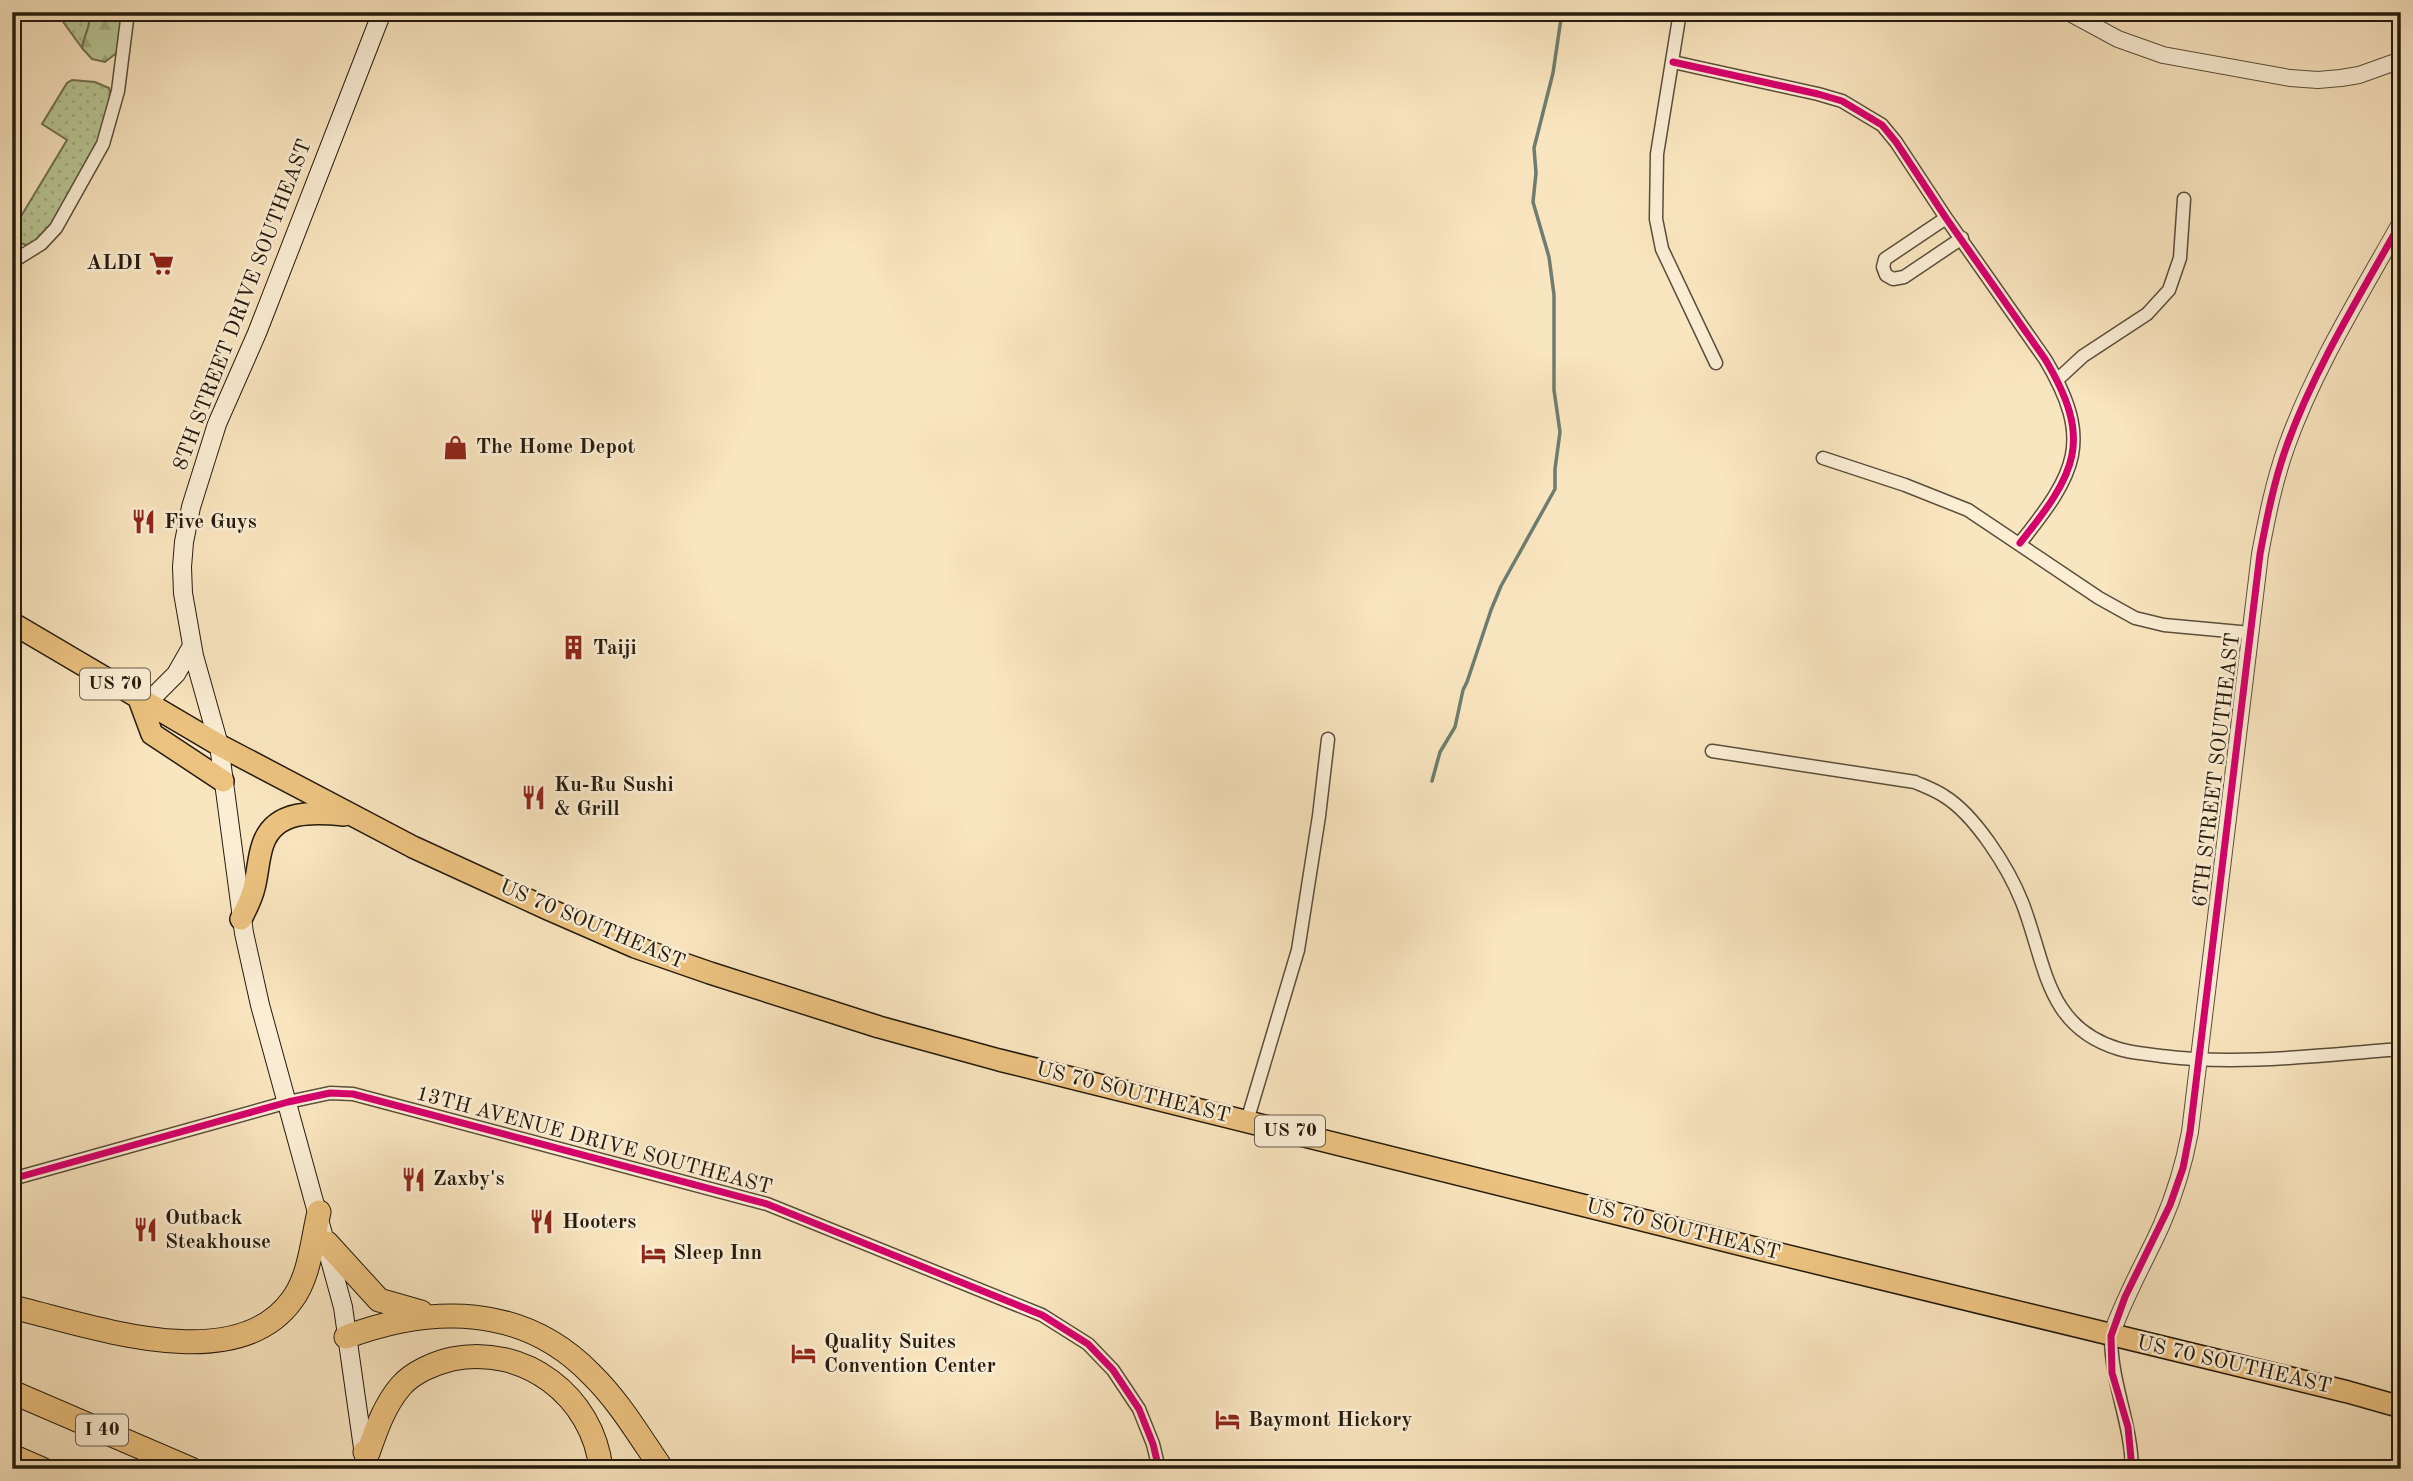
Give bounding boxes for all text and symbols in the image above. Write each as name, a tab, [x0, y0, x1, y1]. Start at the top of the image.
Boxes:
street label: 8TH STREET DRIVE SOUTHEAST	[170, 137, 316, 473]
supermarket icon: ALDI	[148, 249, 176, 277]
place label: ALDI	[86, 253, 142, 274]
shop icon: The Home Depot	[442, 433, 470, 461]
place label: The Home Depot	[476, 437, 635, 458]
restaurant icon: Five Guys	[130, 508, 158, 536]
place label: Five Guys	[164, 512, 257, 533]
street label: 6TH STREET SOUTHEAST	[2190, 632, 2244, 908]
building icon: Taiji	[559, 634, 587, 662]
place label: Taiji	[593, 638, 637, 659]
road number: US 70	[80, 668, 150, 699]
place label: Ku-Ru Sushi & Grill	[554, 775, 674, 820]
restaurant icon: Ku-Ru Sushi & Grill	[520, 783, 548, 811]
street label: US 70 SOUTHEAST	[496, 876, 688, 974]
street label: US 70 SOUTHEAST	[1034, 1059, 1232, 1127]
street label: 13TH AVENUE DRIVE SOUTHEAST	[414, 1083, 774, 1199]
road number: US 70	[1255, 1116, 1325, 1147]
restaurant icon: Zaxby's	[399, 1165, 427, 1193]
place label: Zaxby's	[433, 1169, 504, 1190]
street label: US 70 SOUTHEAST	[1584, 1196, 1782, 1264]
place label: Outback Steakhouse	[165, 1208, 271, 1253]
restaurant icon: Hooters	[528, 1208, 556, 1236]
place label: Hooters	[562, 1212, 636, 1233]
restaurant icon: Outback Steakhouse	[131, 1216, 159, 1244]
hotel icon: Sleep Inn	[639, 1239, 667, 1267]
place label: Sleep Inn	[673, 1243, 762, 1264]
place label: Quality Suites Convention Center	[824, 1332, 996, 1377]
street label: US 70 SOUTHEAST	[2135, 1332, 2333, 1398]
hotel icon: Quality Suites Convention Center	[790, 1340, 818, 1368]
hotel icon: Baymont Hickory	[1214, 1406, 1242, 1434]
place label: Baymont Hickory	[1248, 1410, 1412, 1431]
road number: I 40	[76, 1414, 128, 1446]

